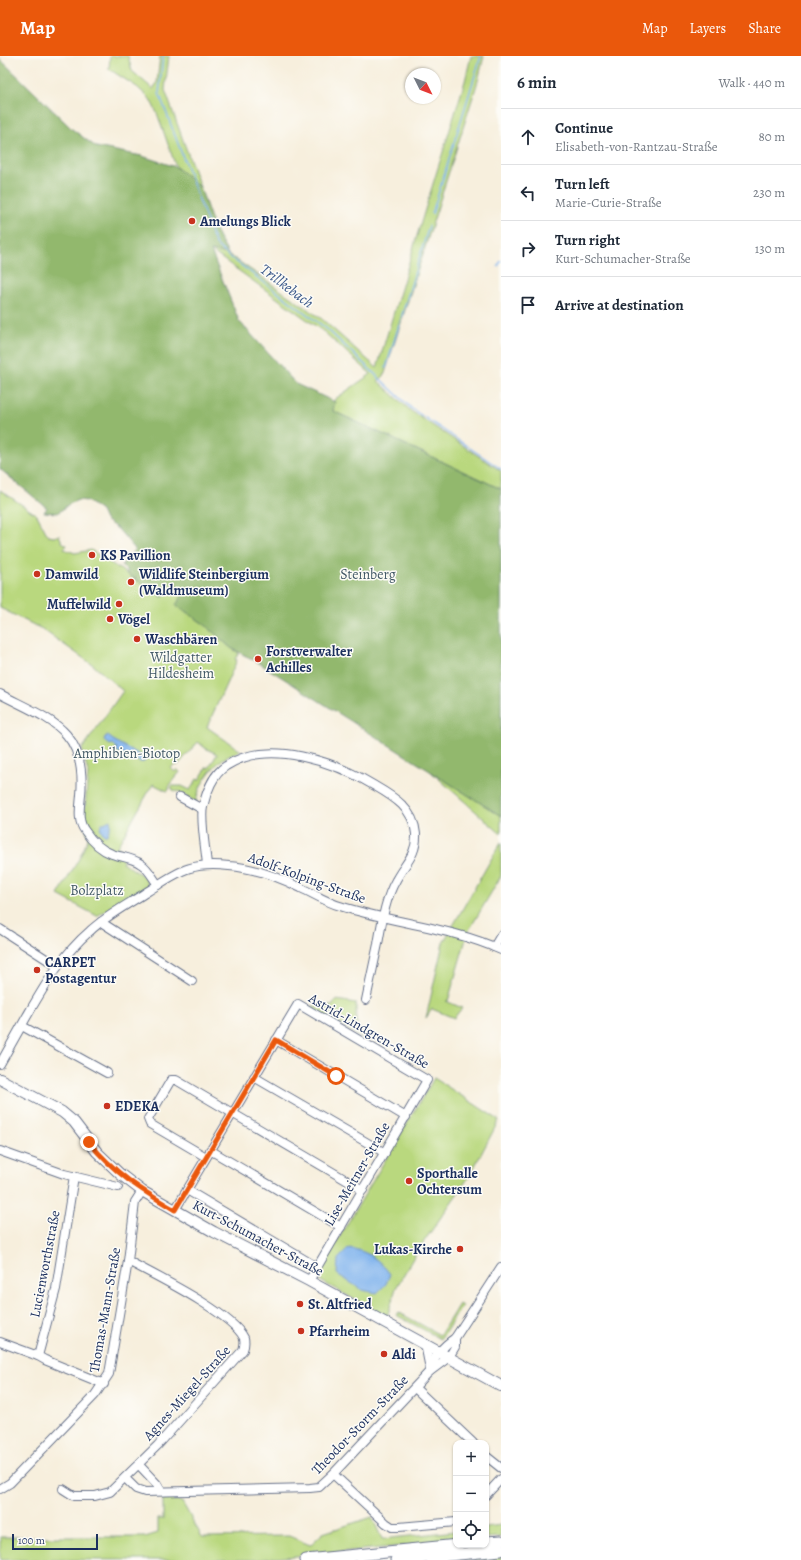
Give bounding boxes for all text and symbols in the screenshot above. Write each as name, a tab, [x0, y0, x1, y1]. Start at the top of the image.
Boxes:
text: Map	[20, 15, 55, 41]
text: Map	[642, 19, 668, 38]
text: Layers	[690, 19, 726, 38]
text: Share	[748, 19, 781, 38]
north arrow	[405, 68, 441, 104]
text: 6 min	[517, 71, 557, 94]
text: Walk · 440 m	[718, 74, 785, 91]
text: Continue	[555, 118, 613, 138]
icon: ahead	[517, 126, 539, 148]
text: 80 m	[758, 128, 785, 145]
text: Elisabeth-von-Rantzau-Straße	[555, 138, 718, 155]
text: Turn left	[555, 174, 610, 194]
icon: left	[517, 182, 539, 204]
text: 230 m	[753, 184, 785, 201]
text: Marie-Curie-Straße	[555, 194, 662, 211]
place label: Amelungs Blick	[199, 212, 292, 231]
marker: Amelungs Blick	[187, 216, 197, 226]
text: Turn right	[555, 230, 620, 250]
icon: right	[517, 238, 539, 260]
text: 130 m	[755, 240, 785, 257]
text: Kurt-Schumacher-Straße	[555, 250, 691, 267]
water label: Trillkebach	[256, 259, 318, 313]
icon: arrive	[517, 294, 539, 316]
text: Arrive at destination	[555, 295, 684, 315]
place label: KS Pavillion	[100, 546, 171, 565]
marker: KS Pavillion	[87, 550, 97, 560]
place label: Damwild	[45, 565, 99, 584]
place label: Wildlife Steinbergium (Waldmuseum)	[138, 565, 269, 600]
park label: Steinberg	[340, 565, 396, 584]
marker: Damwild	[32, 569, 42, 579]
marker: Wildlife Steinbergium (Waldmuseum)	[126, 577, 136, 587]
place label: Muffelwild	[47, 595, 111, 614]
marker: Muffelwild	[114, 599, 124, 609]
place label: Vögel	[117, 610, 150, 629]
marker: Vögel	[105, 614, 115, 624]
place label: Waschbären	[144, 630, 217, 649]
marker: Waschbären	[132, 634, 142, 644]
place label: Forstverwalter Achilles	[265, 642, 353, 677]
park label: Wildgatter Hildesheim	[148, 648, 215, 683]
marker: Forstverwalter Achilles	[253, 654, 263, 664]
park label: Amphibien-Biotop	[73, 744, 180, 763]
street label: Adolf-Kolping-Straße	[245, 848, 368, 908]
park label: Bolzplatz	[70, 881, 124, 900]
place label: CARPET Postagentur	[45, 953, 117, 988]
marker: CARPET Postagentur	[32, 965, 42, 975]
street label: Astrid-Lindgren-Straße	[304, 988, 433, 1073]
route start	[327, 1067, 345, 1085]
place label: EDEKA	[115, 1097, 159, 1116]
marker: EDEKA	[102, 1101, 112, 1111]
street label: Lise-Meitner-Straße	[320, 1119, 394, 1229]
route end	[80, 1133, 98, 1151]
place label: Sporthalle Ochtersum	[417, 1164, 482, 1199]
marker: Sporthalle Ochtersum	[404, 1176, 414, 1186]
street label: Kurt-Schumacher-Straße	[189, 1195, 327, 1281]
street label: Lucienworthstraße	[25, 1209, 65, 1319]
place label: Lukas-Kirche	[374, 1240, 453, 1259]
marker: Lukas-Kirche	[455, 1244, 465, 1254]
street label: Thomas-Mann-Straße	[85, 1246, 125, 1374]
place label: St. Altfried	[308, 1295, 372, 1314]
marker: St. Altfried	[295, 1299, 305, 1309]
place label: Pfarrheim	[309, 1322, 370, 1341]
marker: Pfarrheim	[296, 1326, 306, 1336]
street label: Agnes-Miegel-Straße	[139, 1341, 235, 1445]
place label: Aldi	[391, 1345, 416, 1364]
marker: Aldi	[379, 1349, 389, 1359]
street label: Theodor-Storm-Straße	[307, 1371, 413, 1479]
map controls	[453, 1440, 489, 1548]
button: +	[453, 1440, 489, 1476]
button: −	[453, 1476, 489, 1512]
button: locate	[453, 1512, 489, 1548]
scale bar	[12, 1532, 98, 1551]
text: 100 m	[18, 1533, 45, 1548]

